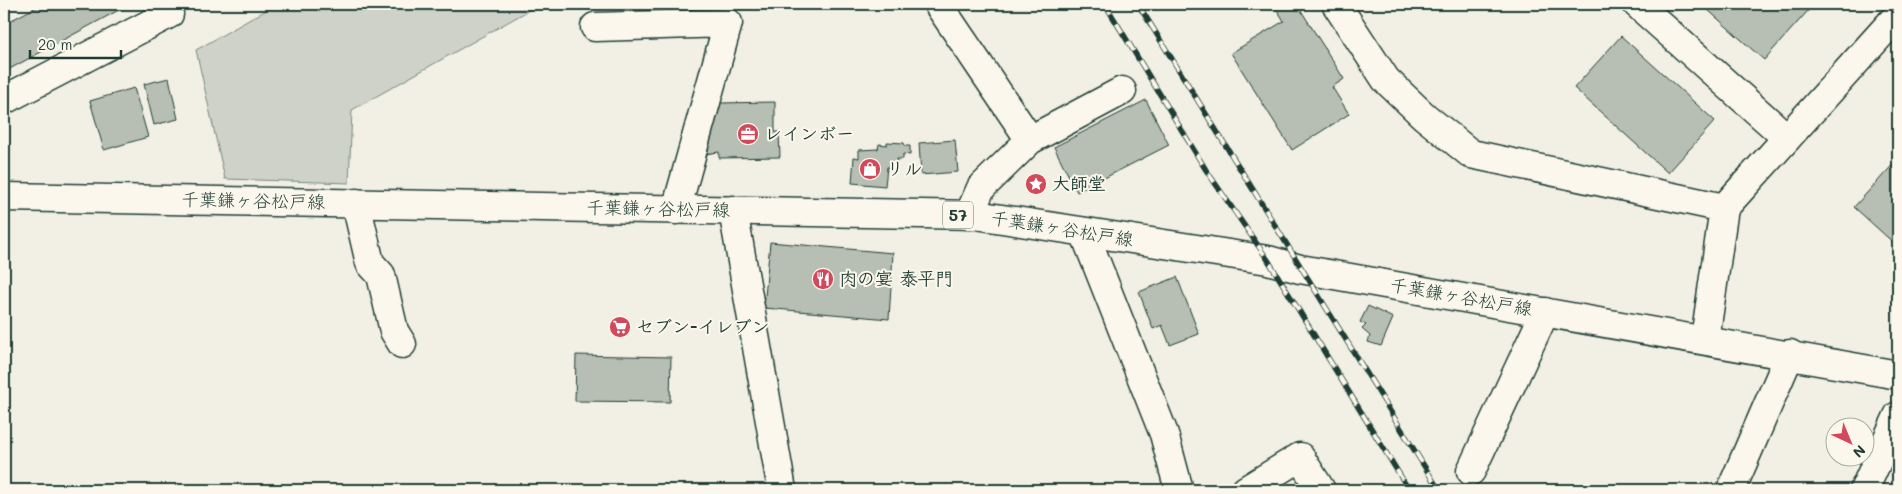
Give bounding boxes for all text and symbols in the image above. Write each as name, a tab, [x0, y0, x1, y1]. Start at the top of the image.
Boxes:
scale bar	[30, 28, 121, 60]
text: 20 m	[38, 34, 72, 54]
place label: レインボー	[764, 121, 854, 145]
office icon: レインボー	[736, 122, 760, 146]
place label: リル	[886, 156, 922, 180]
shop icon: リル	[858, 157, 882, 181]
place label: 大師堂	[1052, 171, 1106, 195]
place icon: 大師堂	[1024, 172, 1048, 196]
street label: 千葉鎌ヶ谷松戸線	[181, 187, 325, 213]
street label: 千葉鎌ヶ谷松戸線	[586, 195, 730, 221]
road number: 57	[943, 202, 973, 228]
street label: 千葉鎌ヶ谷松戸線	[989, 205, 1135, 251]
place label: 肉の宴 泰平門	[839, 266, 953, 290]
restaurant icon: 肉の宴 泰平門	[811, 267, 835, 291]
street label: 千葉鎌ヶ谷松戸線	[1388, 272, 1534, 320]
place label: セブン-イレブン	[636, 314, 770, 338]
supermarket icon: セブン-イレブン	[608, 315, 632, 339]
north arrow	[1824, 416, 1874, 466]
text: N	[1849, 441, 1870, 462]

